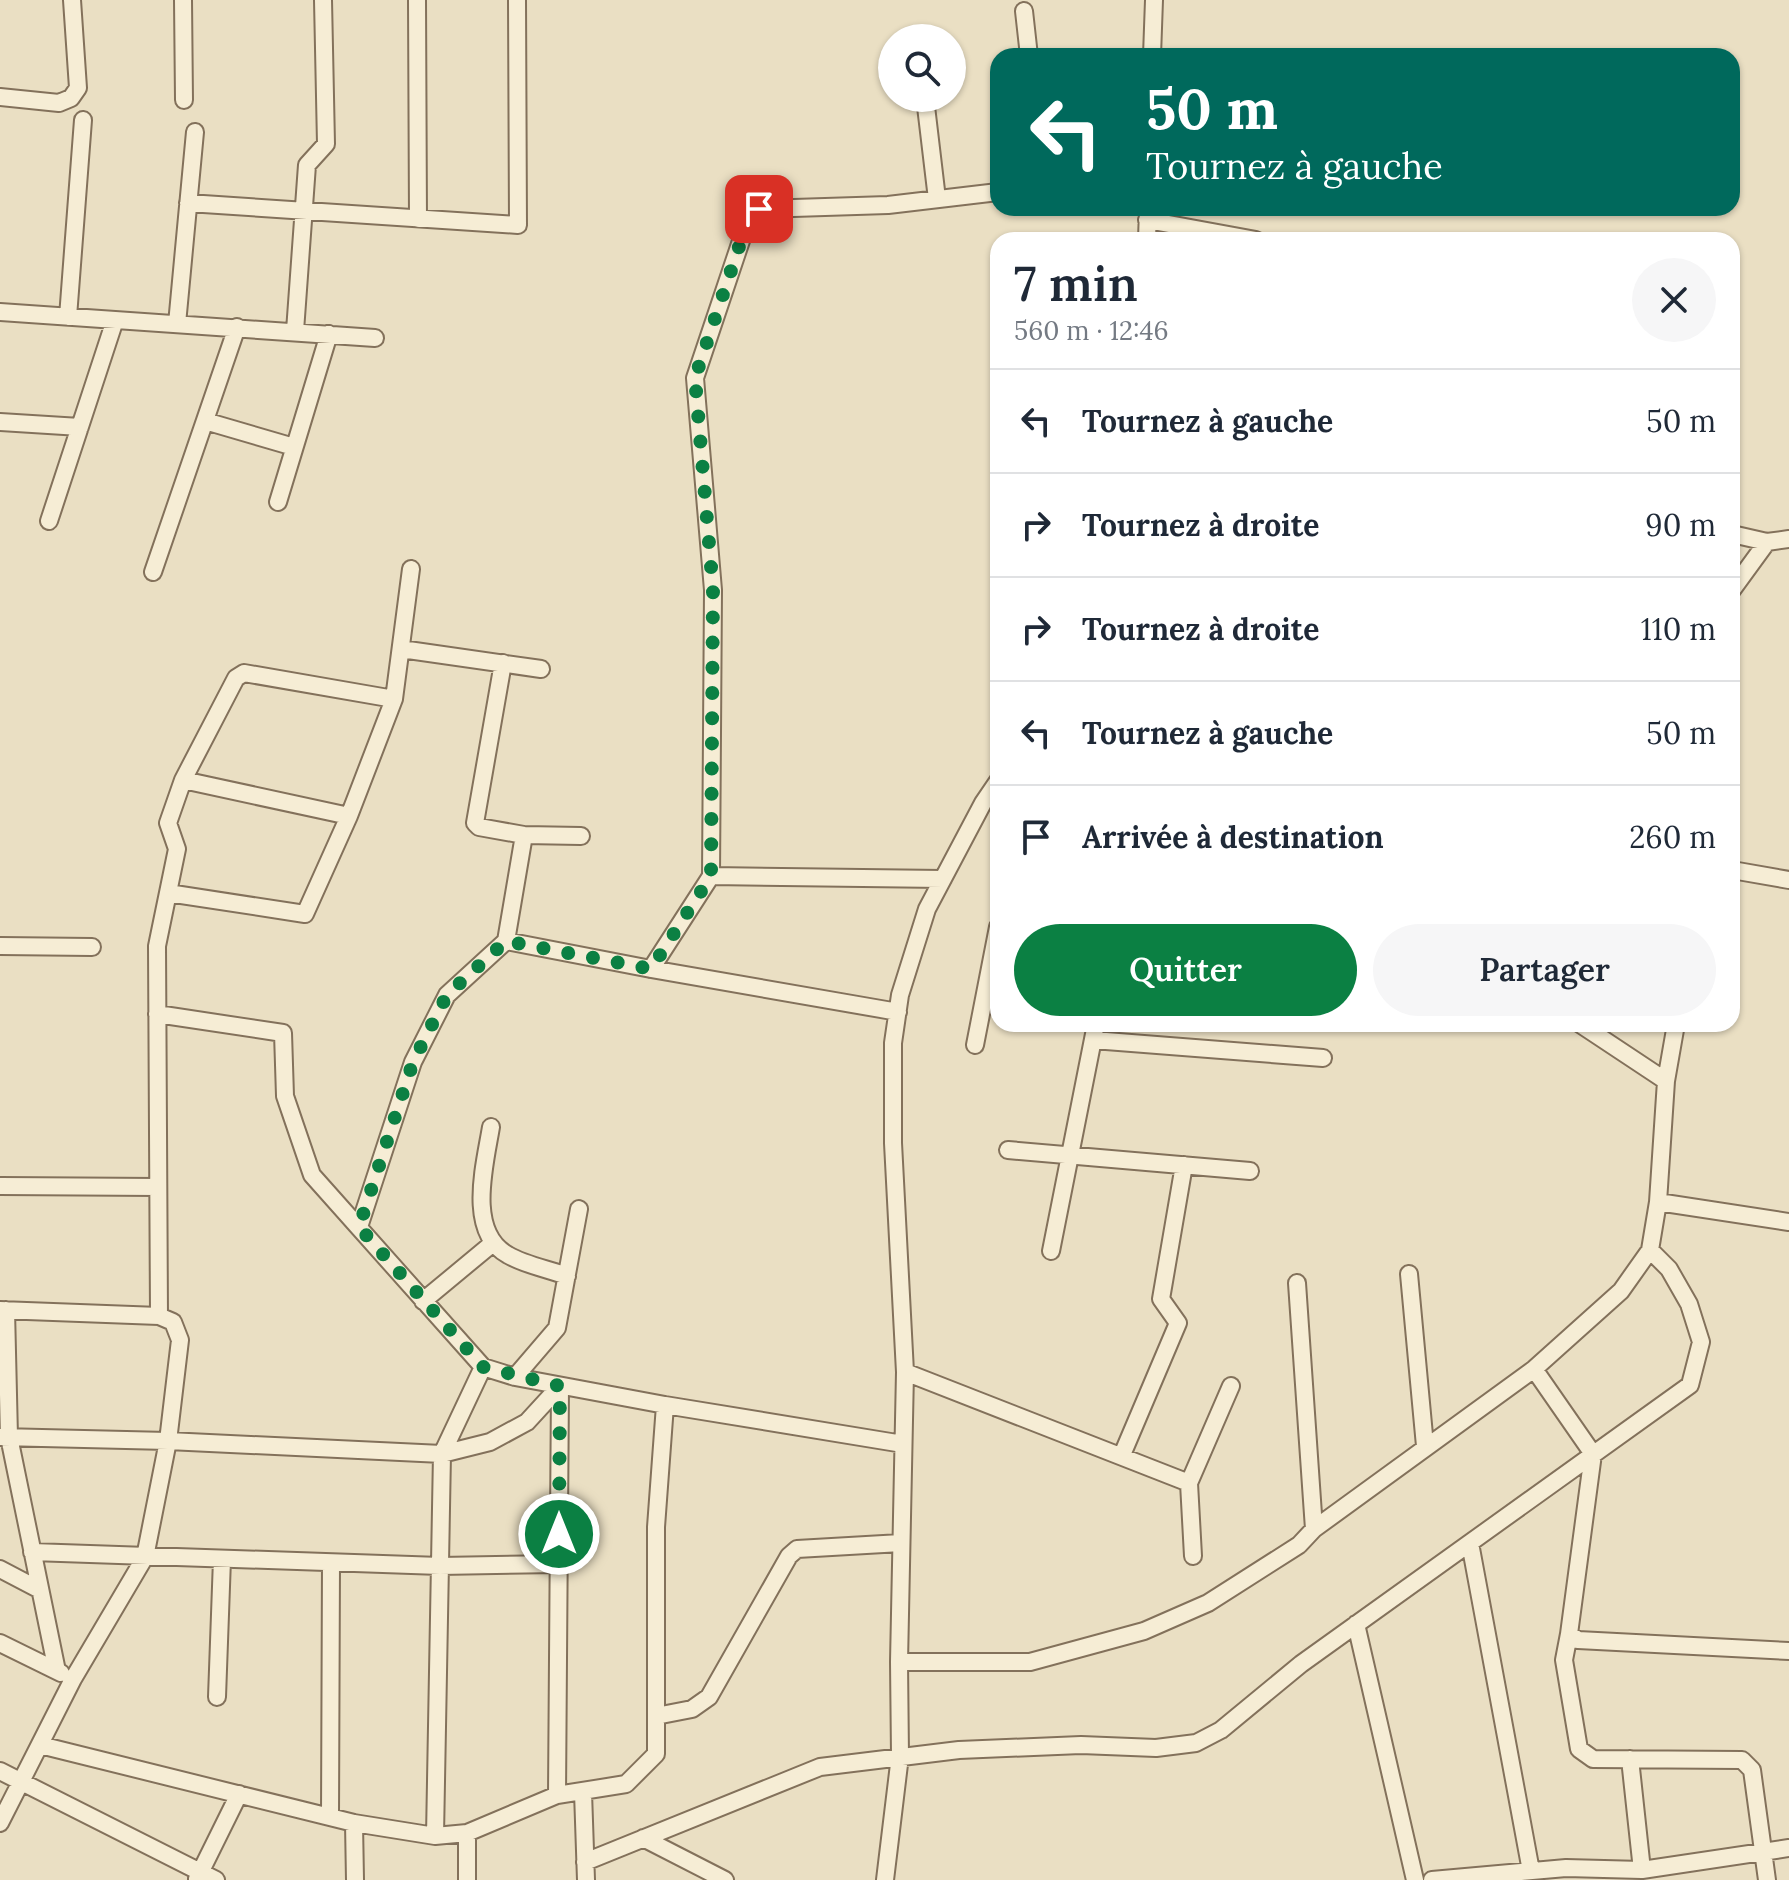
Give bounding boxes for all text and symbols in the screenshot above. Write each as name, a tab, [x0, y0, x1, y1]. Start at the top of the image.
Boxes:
map controls	[878, 24, 966, 112]
button: search	[878, 24, 966, 112]
text: 50 m	[1146, 73, 1278, 144]
icon: left	[1014, 80, 1118, 184]
text: Tournez à gauche	[1146, 143, 1443, 189]
pin	[725, 175, 793, 243]
icon: arrive	[737, 187, 781, 231]
text: 7 min	[1014, 253, 1138, 314]
button: close	[1632, 258, 1716, 342]
text: 560 m · 12:46	[1014, 314, 1169, 347]
icon: left	[1014, 399, 1058, 443]
text: Tournez à gauche	[1082, 402, 1333, 440]
text: 50 m	[1646, 402, 1716, 440]
icon: right	[1014, 503, 1058, 547]
text: Tournez à droite	[1082, 506, 1319, 544]
text: 90 m	[1645, 506, 1716, 544]
icon: right	[1014, 607, 1058, 651]
text: Tournez à droite	[1082, 610, 1319, 648]
text: 110 m	[1641, 610, 1716, 648]
icon: left	[1014, 711, 1058, 755]
text: Tournez à gauche	[1082, 714, 1333, 752]
text: 50 m	[1646, 714, 1716, 752]
icon: arrive	[1014, 815, 1058, 859]
text: Arrivée à destination	[1082, 818, 1384, 856]
text: 260 m	[1629, 818, 1716, 856]
button: Quitter	[1014, 924, 1357, 1016]
button: Partager	[1373, 924, 1716, 1016]
position arrow	[517, 1492, 601, 1576]

